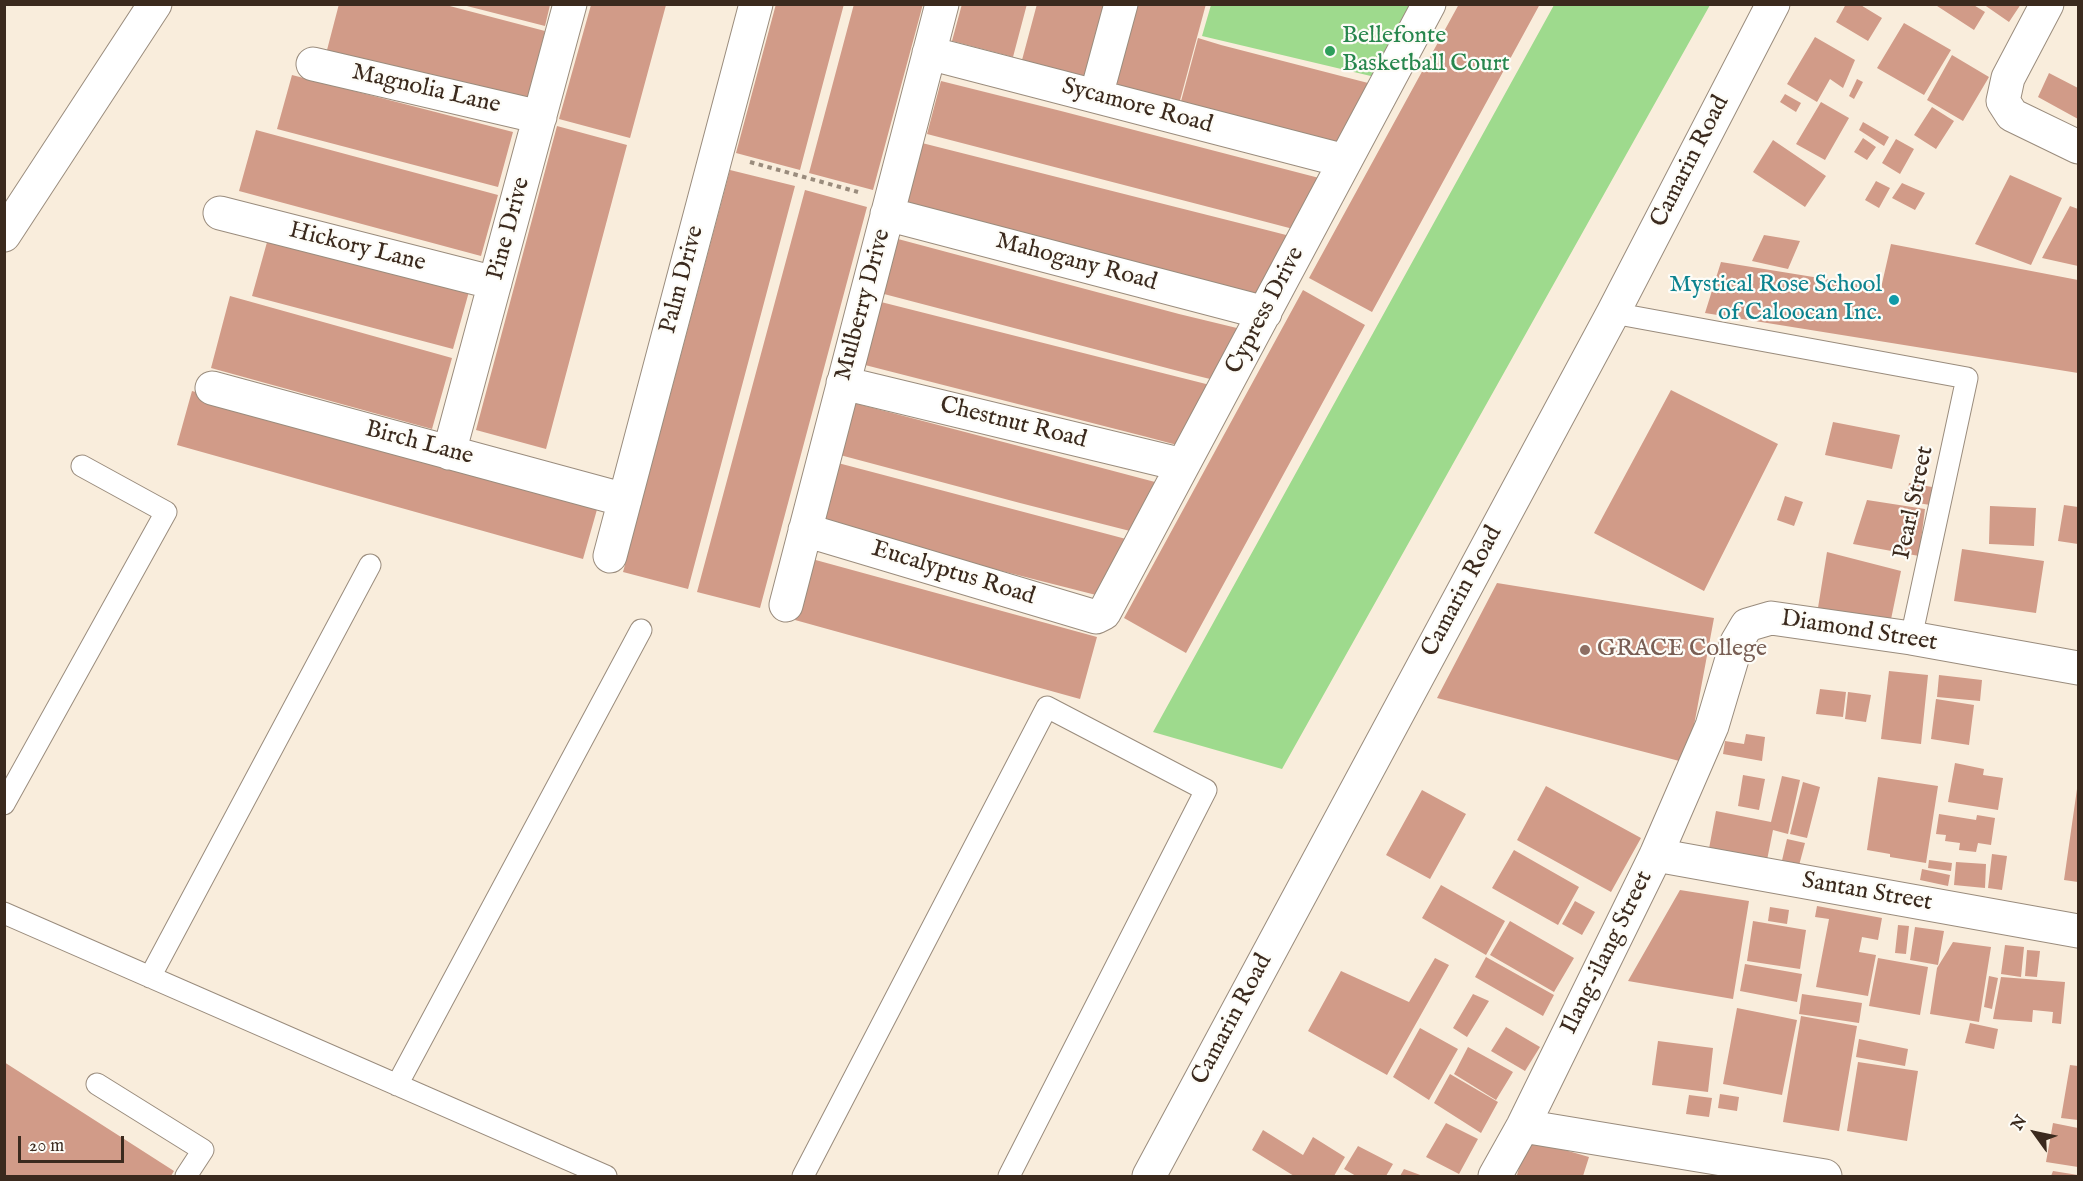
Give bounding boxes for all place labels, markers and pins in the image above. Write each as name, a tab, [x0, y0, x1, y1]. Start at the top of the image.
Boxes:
place label: Bellefonte Basketball Court	[1342, 23, 1510, 79]
marker: Bellefonte Basketball Court	[1323, 44, 1337, 58]
place label: Mystical Rose School of Caloocan Inc.	[1669, 272, 1882, 328]
marker: Mystical Rose School of Caloocan Inc.	[1887, 293, 1901, 307]
place label: GRACE College	[1597, 636, 1767, 664]
marker: GRACE College	[1578, 643, 1592, 657]

